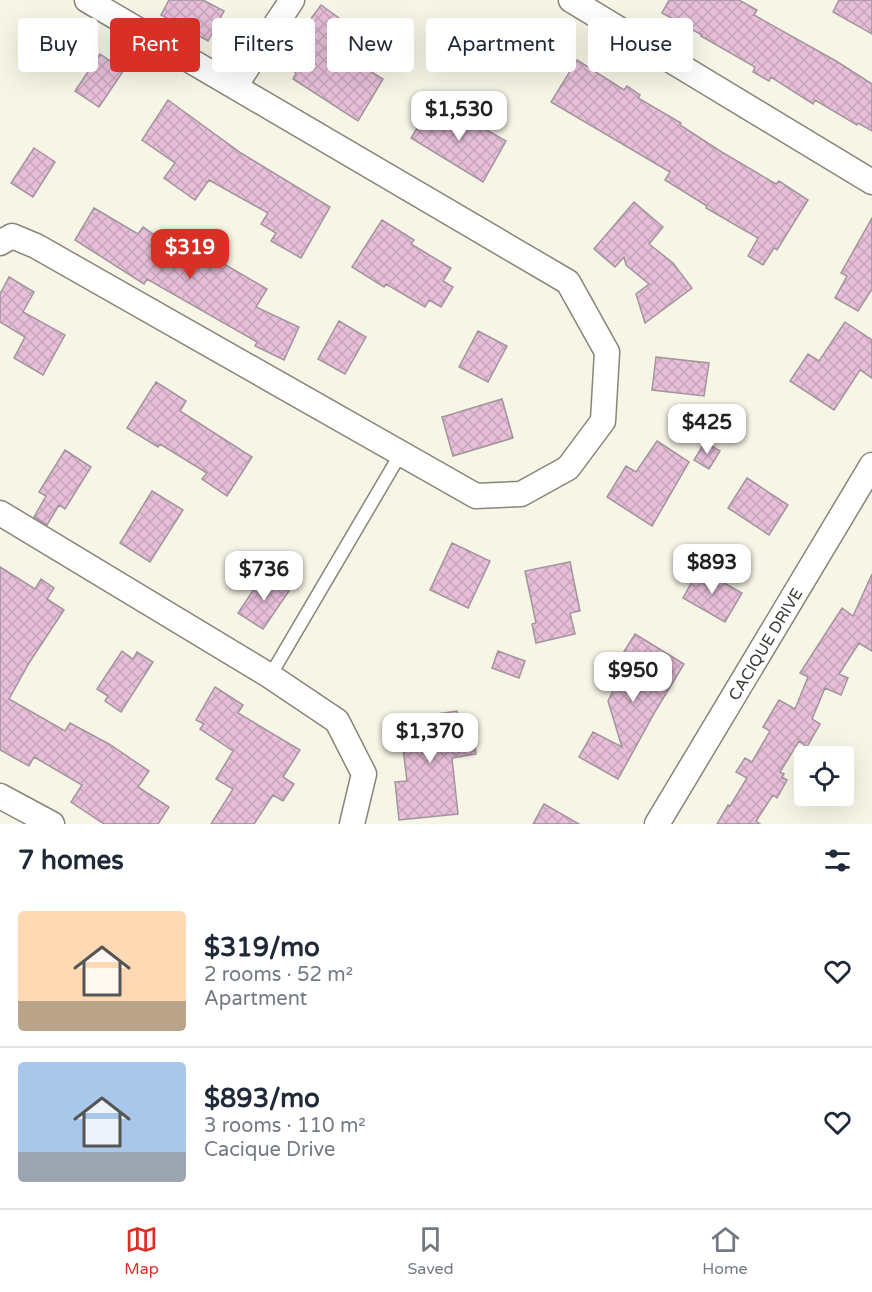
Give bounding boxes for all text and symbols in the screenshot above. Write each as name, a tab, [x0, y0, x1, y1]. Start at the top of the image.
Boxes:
chip: Buy	[18, 18, 98, 72]
chip: Rent	[110, 18, 200, 72]
chip: Filters	[212, 18, 315, 72]
chip: New	[327, 18, 414, 72]
chip: Apartment	[426, 18, 576, 72]
chip: House	[588, 18, 693, 72]
pin: $1,530	[410, 91, 508, 142]
text: $1,530	[425, 98, 493, 122]
pin: $319	[154, 229, 226, 280]
text: $319	[165, 236, 215, 260]
pin: $425	[671, 404, 743, 455]
text: $425	[682, 411, 732, 435]
pin: $893	[676, 544, 748, 595]
pin: $736	[228, 551, 300, 602]
text: $893	[687, 551, 737, 575]
text: $736	[239, 558, 289, 582]
street label: CACIQUE DRIVE	[725, 585, 807, 704]
pin: $950	[597, 652, 669, 703]
text: $950	[608, 659, 658, 683]
pin: $1,370	[381, 713, 479, 764]
text: $1,370	[396, 720, 464, 744]
map controls	[794, 746, 854, 806]
button: locate	[794, 746, 854, 806]
icon: filters	[821, 844, 854, 877]
text: 7 homes	[18, 845, 124, 876]
text: $319/mo	[204, 932, 320, 963]
icon: home	[66, 935, 138, 1007]
icon: heart	[821, 955, 854, 988]
text: 2 rooms · 52 m²	[204, 963, 353, 987]
text: Apartment	[204, 987, 307, 1011]
text: $893/mo	[204, 1083, 320, 1114]
icon: home	[66, 1086, 138, 1158]
icon: heart	[821, 1106, 854, 1139]
text: 3 rooms · 110 m²	[204, 1114, 366, 1138]
text: Cacique Drive	[204, 1138, 335, 1162]
tab: Map	[124, 1223, 159, 1279]
tab: Saved	[407, 1223, 454, 1279]
tab: Home	[702, 1223, 748, 1279]

